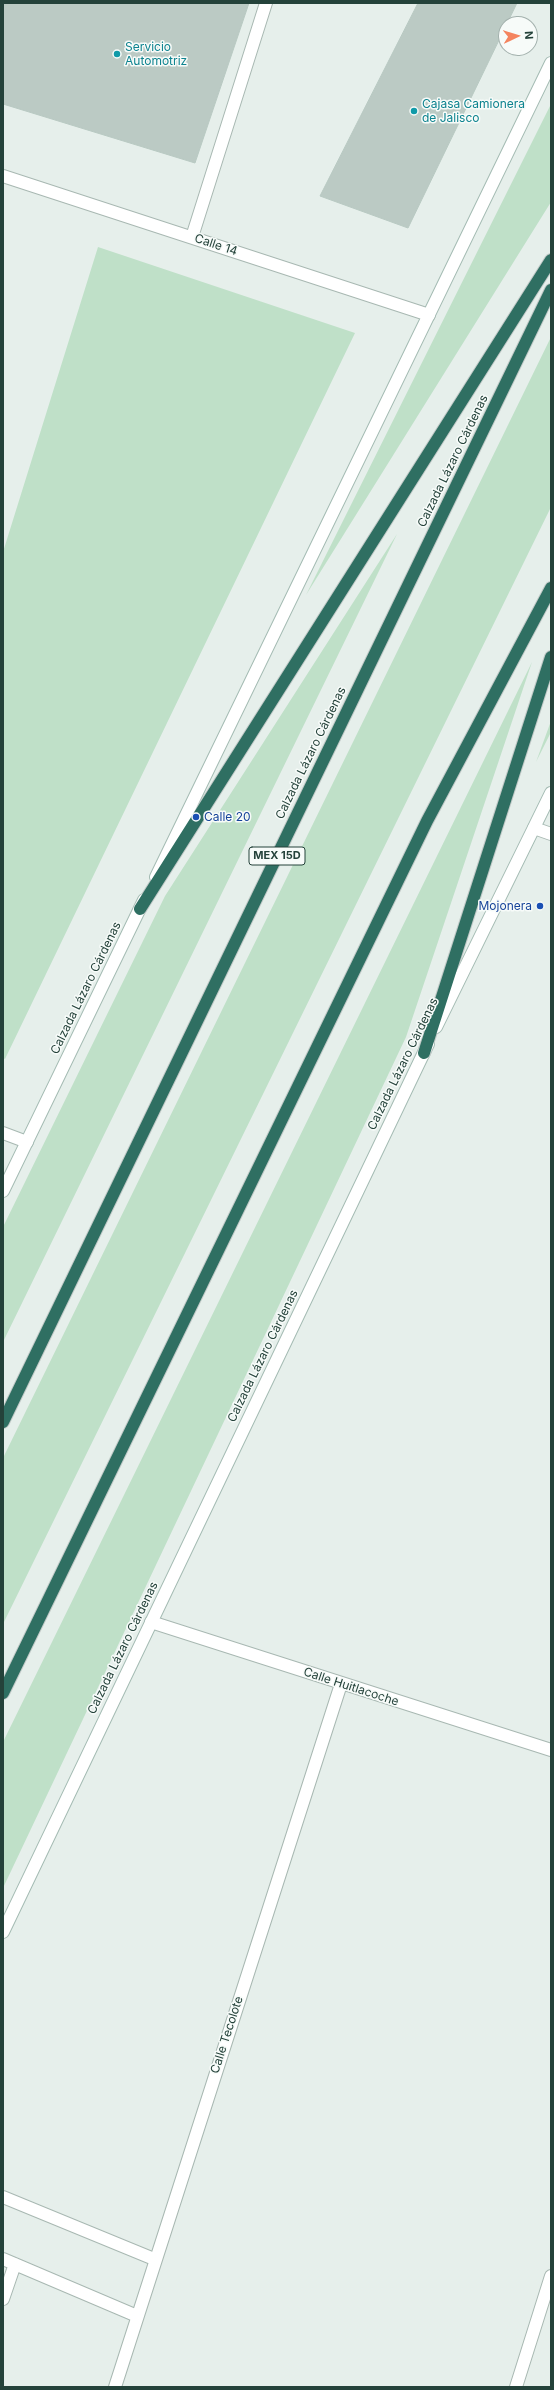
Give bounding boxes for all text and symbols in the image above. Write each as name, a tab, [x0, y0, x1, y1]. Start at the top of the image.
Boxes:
north arrow	[498, 16, 538, 56]
text: N	[522, 31, 536, 40]
place label: Servicio Automotriz	[125, 40, 187, 68]
marker: Servicio Automotriz	[112, 49, 122, 59]
place label: Cajasa Camionera de Jalisco	[422, 97, 525, 125]
marker: Cajasa Camionera de Jalisco	[409, 106, 419, 116]
street label: Calle 14	[193, 231, 239, 259]
street label: Calzada Lázaro Cárdenas	[415, 393, 491, 529]
street label: Calzada Lázaro Cárdenas	[273, 685, 349, 821]
place label: Calle 20	[204, 810, 251, 824]
marker: Calle 20	[191, 812, 201, 822]
road number: MEX 15D	[249, 847, 305, 865]
place label: Mojonera	[479, 899, 532, 913]
marker: Mojonera	[535, 901, 545, 911]
street label: Calzada Lázaro Cárdenas	[48, 920, 124, 1056]
street label: Calzada Lázaro Cárdenas	[365, 996, 441, 1132]
street label: Calzada Lázaro Cárdenas	[225, 1288, 301, 1424]
street label: Calzada Lázaro Cárdenas	[85, 1580, 161, 1716]
street label: Calle Huitlacoche	[302, 1665, 400, 1709]
street label: Calle Tecolote	[208, 1995, 246, 2075]

